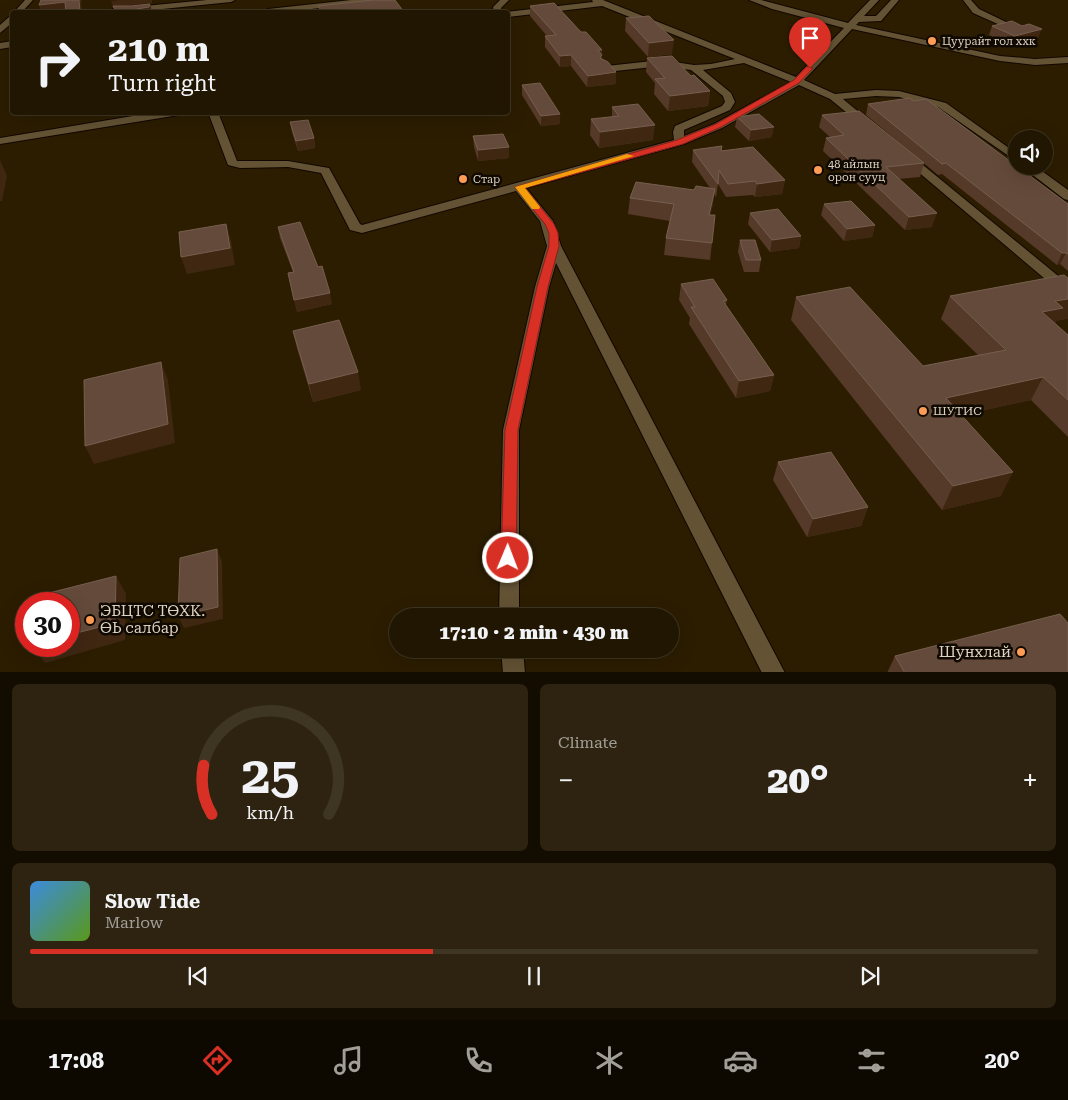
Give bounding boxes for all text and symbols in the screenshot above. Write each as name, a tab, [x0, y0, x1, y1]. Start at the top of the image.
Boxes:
pin	[789, 17, 831, 68]
icon: arrive	[796, 24, 824, 52]
text: 210 m	[108, 29, 209, 70]
icon: right	[25, 30, 90, 95]
marker: Цуурайт гол ххк	[926, 35, 938, 47]
place label: Цуурайт гол ххк	[942, 35, 1036, 48]
text: Turn right	[108, 71, 216, 96]
map controls	[1008, 130, 1053, 175]
button: sound	[1008, 130, 1053, 175]
place label: 48 айлын орон сууц	[828, 158, 885, 184]
marker: 48 айлын орон сууц	[812, 164, 824, 176]
marker: Стар	[457, 173, 469, 185]
place label: Стар	[473, 173, 500, 186]
place label: ШУТИС	[933, 404, 982, 418]
marker: ШУТИС	[917, 405, 929, 417]
position arrow	[481, 531, 533, 583]
speed limit sign: 30	[15, 592, 80, 657]
place label: ЭБЦТС ТӨХК. ӨЬ салбар	[100, 602, 205, 637]
marker: ЭБЦТС ТӨХК. ӨЬ салбар	[84, 614, 96, 626]
text: 17:10 · 2 min · 430 m	[439, 621, 629, 644]
place label: Шунхлай	[939, 643, 1011, 661]
marker: Шунхлай	[1015, 646, 1027, 658]
text: Climate	[558, 733, 617, 752]
text: 25	[241, 745, 299, 806]
text: 20°	[767, 758, 829, 802]
text: −	[558, 764, 574, 797]
text: +	[1022, 764, 1038, 797]
text: km/h	[246, 802, 294, 823]
text: Slow Tide	[105, 890, 200, 913]
text: Marlow	[105, 913, 163, 932]
icon: previous	[184, 962, 212, 990]
icon: pause	[520, 962, 548, 990]
icon: next	[856, 962, 884, 990]
icon: directions	[200, 1043, 235, 1078]
icon: music	[331, 1043, 366, 1078]
icon: phone	[461, 1043, 496, 1078]
icon: climate	[592, 1043, 627, 1078]
icon: car	[723, 1043, 758, 1078]
icon: filters	[854, 1043, 889, 1078]
text: 17:08	[48, 1048, 104, 1073]
text: 20°	[984, 1048, 1020, 1073]

